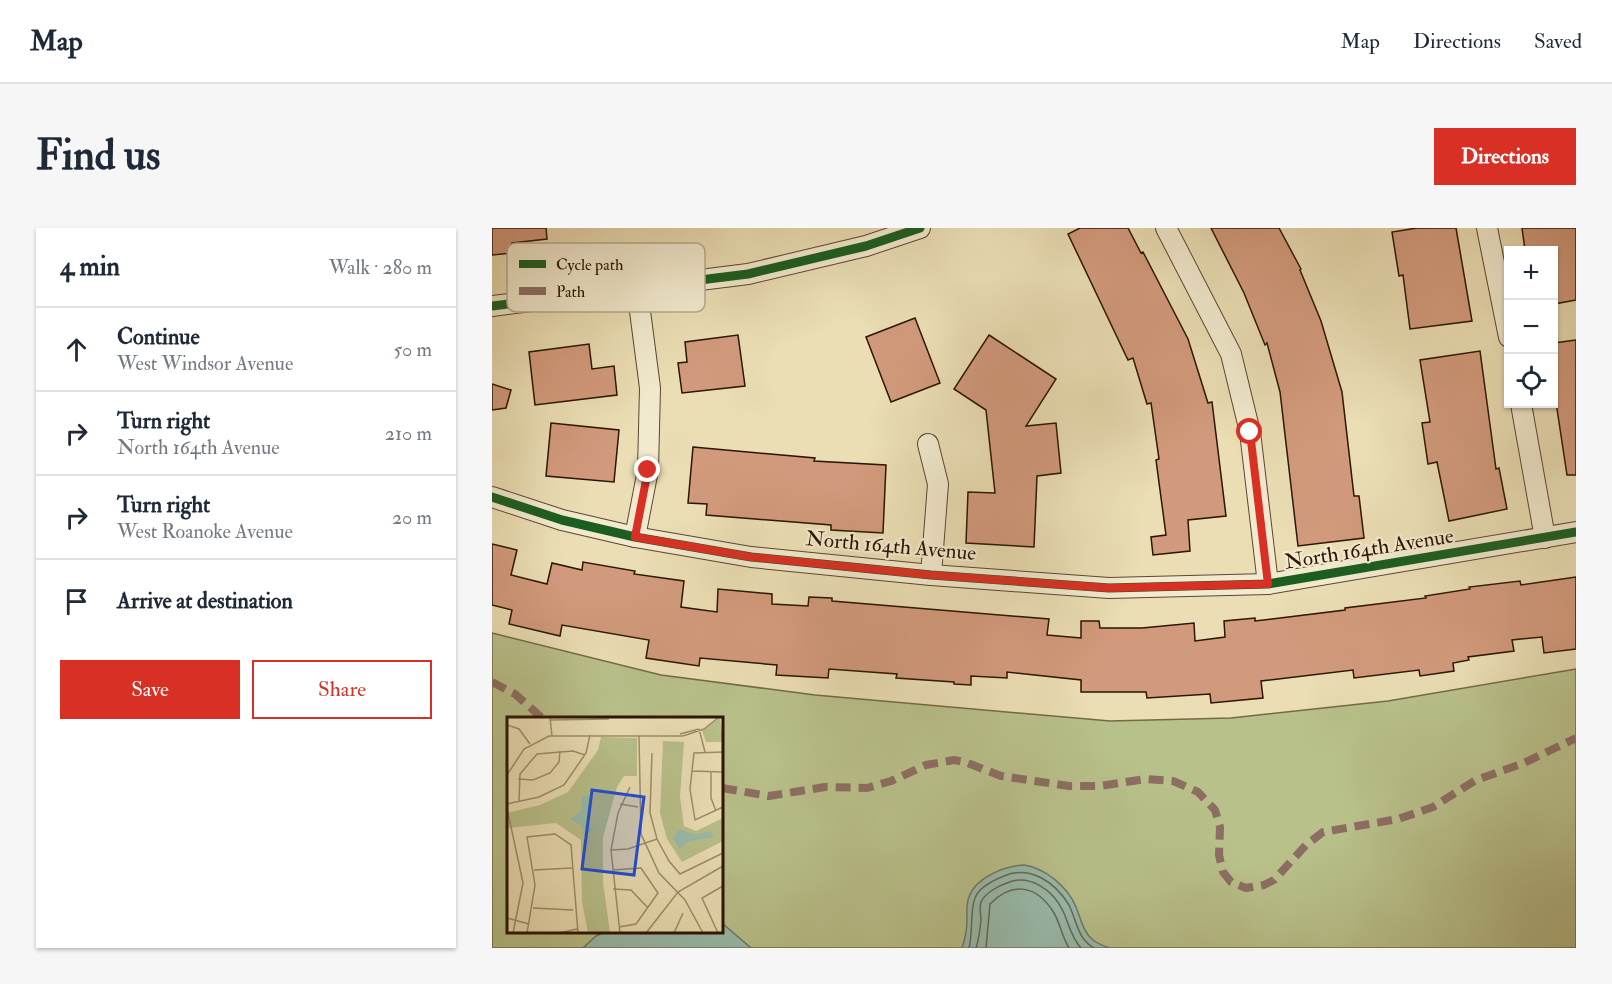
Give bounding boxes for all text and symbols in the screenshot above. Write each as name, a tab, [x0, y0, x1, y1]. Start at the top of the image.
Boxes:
text: Map	[30, 24, 83, 59]
text: Map	[1340, 28, 1380, 55]
text: Directions	[1413, 28, 1501, 55]
text: Saved	[1534, 28, 1582, 55]
button: Directions	[1434, 128, 1576, 185]
text: Find us	[36, 130, 160, 182]
legend	[507, 243, 705, 312]
map controls	[1504, 246, 1558, 408]
button: +	[1504, 246, 1558, 300]
text: 4 min	[60, 251, 120, 283]
text: Walk · 280 m	[329, 255, 432, 280]
text: Cycle path	[556, 255, 624, 276]
text: Path	[556, 282, 586, 302]
button: −	[1504, 300, 1558, 354]
text: Continue	[117, 323, 200, 351]
icon: ahead	[60, 333, 93, 366]
text: 50 m	[393, 337, 432, 362]
text: West Windsor Avenue	[117, 351, 293, 376]
button: locate	[1504, 354, 1558, 408]
text: Turn right	[117, 407, 210, 435]
icon: right	[60, 417, 93, 450]
route start	[1236, 418, 1262, 444]
text: 210 m	[385, 421, 432, 446]
text: North 164th Avenue	[117, 435, 280, 460]
route end	[634, 456, 660, 482]
text: Turn right	[117, 491, 210, 519]
icon: right	[60, 501, 93, 534]
text: 20 m	[392, 505, 432, 530]
text: West Roanoke Avenue	[117, 519, 293, 544]
street label: North 164th Avenue	[1283, 522, 1456, 576]
street label: North 164th Avenue	[805, 525, 977, 567]
icon: arrive	[60, 585, 93, 618]
text: Arrive at destination	[117, 587, 293, 615]
button: Save	[60, 660, 240, 719]
button: Share	[252, 660, 432, 719]
inset map	[507, 717, 723, 933]

